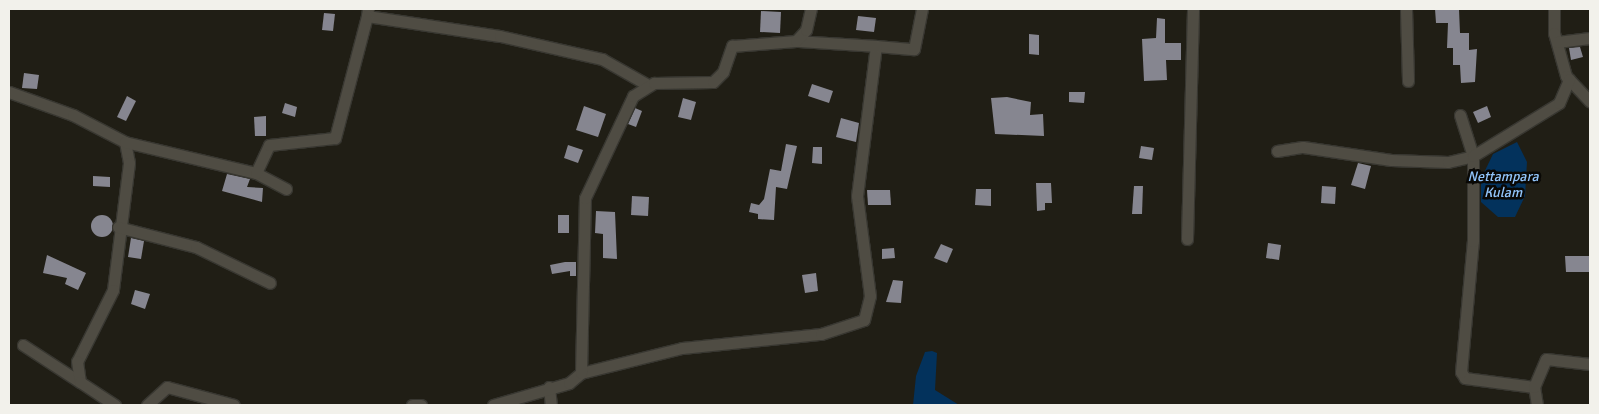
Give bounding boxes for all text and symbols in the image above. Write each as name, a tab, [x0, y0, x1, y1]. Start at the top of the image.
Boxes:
water label: Nettampara Kulam	[1467, 169, 1539, 202]

